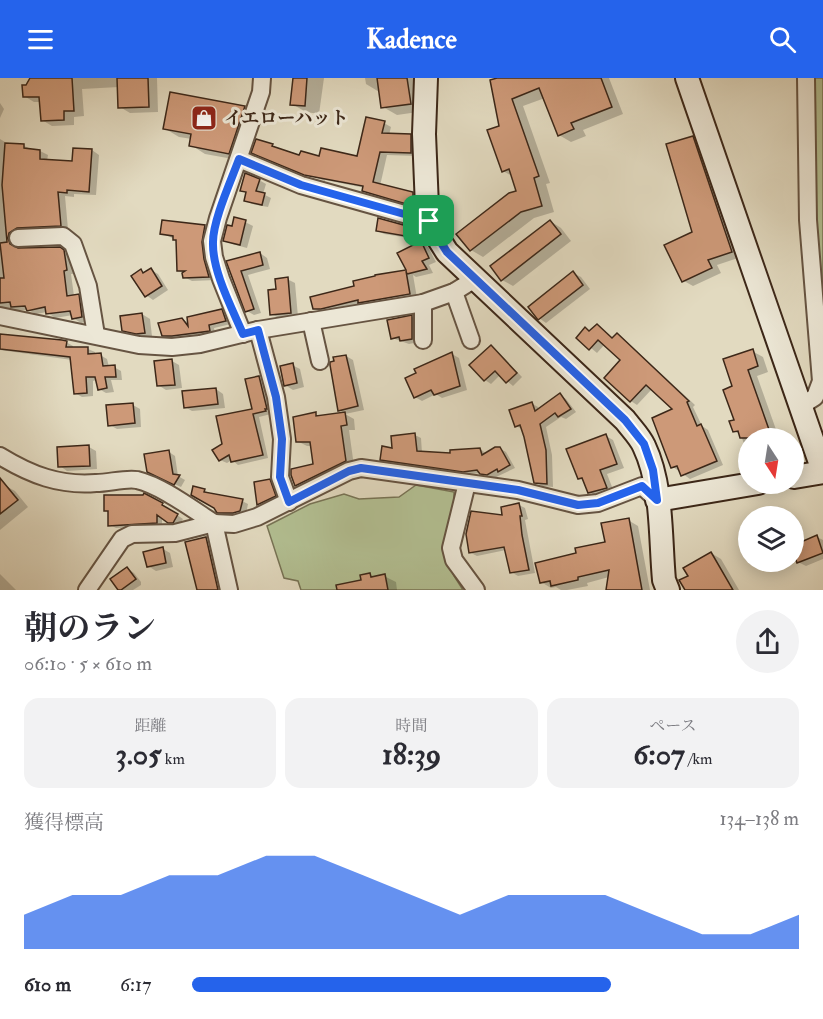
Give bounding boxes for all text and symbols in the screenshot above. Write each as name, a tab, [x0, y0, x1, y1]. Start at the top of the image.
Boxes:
icon: menu	[24, 23, 57, 56]
text: Kadence	[366, 23, 457, 56]
icon: search	[766, 23, 799, 56]
shop icon: イエローハット	[189, 103, 219, 133]
place label: イエローハット	[224, 107, 348, 130]
pin	[403, 195, 454, 246]
icon: arrive	[412, 204, 445, 237]
north arrow	[738, 428, 804, 494]
map controls	[738, 428, 804, 572]
button: layers	[738, 506, 804, 572]
text: 朝のラン	[24, 608, 156, 649]
button: share	[736, 610, 799, 673]
text: 06:10 · 5 × 610 m	[24, 651, 152, 676]
text: 距離	[134, 716, 166, 736]
text: 時間	[395, 716, 428, 736]
text: ペース	[649, 716, 696, 736]
text: 3.05	[116, 736, 161, 773]
text: 18:39	[382, 736, 441, 773]
text: 6:07	[633, 736, 685, 773]
text: km	[161, 749, 185, 769]
text: /km	[685, 749, 712, 769]
text: 134–138 m	[719, 806, 799, 831]
text: 獲得標高	[24, 810, 104, 835]
text: 610 m	[24, 972, 71, 997]
text: 6:17	[120, 972, 151, 997]

